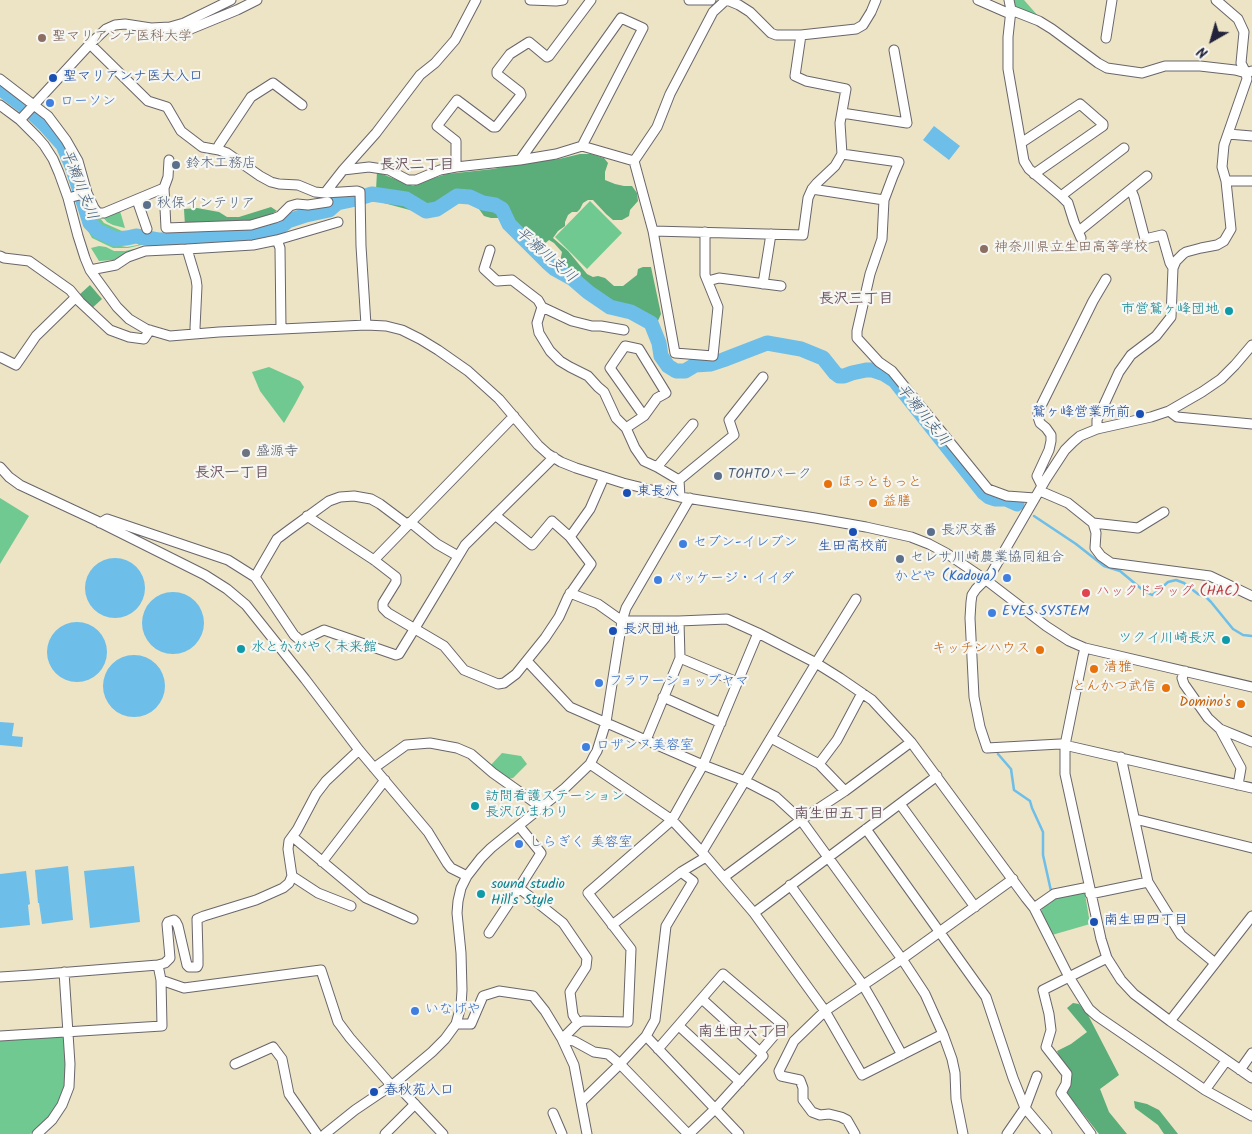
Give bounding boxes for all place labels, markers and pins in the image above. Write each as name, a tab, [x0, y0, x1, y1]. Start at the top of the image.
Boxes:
place label: 聖マリアンナ医科大学	[52, 30, 192, 46]
marker: 聖マリアンナ医科大学	[36, 32, 48, 44]
place label: 聖マリアンナ医大入口	[63, 70, 203, 86]
marker: 聖マリアンナ医大入口	[47, 72, 59, 84]
place label: ローソン	[60, 95, 116, 111]
marker: ローソン	[44, 97, 56, 109]
place label: 鈴木工務店	[186, 157, 256, 173]
marker: 鈴木工務店	[170, 159, 182, 171]
place label: 秋保インテリア	[157, 197, 255, 213]
marker: 秋保インテリア	[141, 199, 153, 211]
place label: 神奈川県立生田高等学校	[994, 241, 1148, 257]
marker: 神奈川県立生田高等学校	[978, 243, 990, 255]
place label: 市営鷲ヶ峰団地	[1121, 303, 1219, 319]
marker: 市営鷲ヶ峰団地	[1223, 305, 1235, 317]
place label: 鷲ヶ峰営業所前	[1032, 406, 1130, 422]
marker: 鷲ヶ峰営業所前	[1134, 408, 1146, 420]
place label: 盛源寺	[256, 445, 298, 461]
marker: 盛源寺	[240, 447, 252, 459]
place label: TOHTOパーク	[728, 468, 812, 484]
marker: TOHTOパーク	[712, 470, 724, 482]
place label: ほっともっと	[838, 476, 922, 492]
marker: ほっともっと	[822, 478, 834, 490]
place label: 東長沢	[637, 485, 679, 501]
marker: 東長沢	[621, 487, 633, 499]
place label: 益膳	[883, 495, 911, 511]
marker: 益膳	[867, 497, 879, 509]
place label: 長沢交番	[941, 524, 997, 540]
marker: 生田高校前	[847, 526, 859, 538]
marker: 長沢交番	[925, 526, 937, 538]
place label: セブン-イレブン	[693, 536, 797, 552]
marker: セブン-イレブン	[677, 538, 689, 550]
place label: 生田高校前	[818, 540, 888, 556]
place label: セレサ川崎農業協同組合	[910, 551, 1064, 567]
marker: セレサ川崎農業協同組合	[894, 553, 906, 565]
place label: かどや (Kadoya)	[894, 570, 997, 586]
place label: パッケージ・イイダ	[668, 572, 794, 588]
marker: かどや (Kadoya)	[1001, 572, 1013, 584]
marker: パッケージ・イイダ	[652, 574, 664, 586]
place label: ハックドラッグ (HAC)	[1096, 585, 1240, 601]
marker: ハックドラッグ (HAC)	[1080, 587, 1092, 599]
place label: EYES SYSTEM	[1002, 605, 1089, 621]
marker: EYES SYSTEM	[986, 607, 998, 619]
place label: 長沢団地	[623, 623, 679, 639]
marker: 長沢団地	[607, 625, 619, 637]
place label: ツクイ川崎長沢	[1118, 632, 1216, 648]
marker: ツクイ川崎長沢	[1220, 634, 1232, 646]
place label: 水とかがやく未来館	[251, 641, 377, 657]
place label: キッチンハウス	[932, 642, 1030, 658]
marker: 水とかがやく未来館	[235, 643, 247, 655]
marker: キッチンハウス	[1034, 644, 1046, 656]
place label: 清雅	[1104, 661, 1132, 677]
marker: 清雅	[1088, 663, 1100, 675]
place label: フラワーショップヤマ	[609, 675, 749, 691]
marker: フラワーショップヤマ	[593, 677, 605, 689]
place label: とんかつ武信	[1072, 680, 1156, 696]
marker: とんかつ武信	[1160, 682, 1172, 694]
place label: Domino's	[1179, 696, 1231, 712]
marker: Domino's	[1235, 698, 1247, 710]
place label: ロザンヌ美容室	[596, 739, 694, 755]
marker: ロザンヌ美容室	[580, 741, 592, 753]
place label: 訪問看護ステーション 長沢ひまわり	[485, 790, 625, 822]
marker: 訪問看護ステーション 長沢ひまわり	[469, 800, 481, 812]
place label: しらぎく 美容室	[529, 836, 633, 852]
marker: しらぎく 美容室	[513, 838, 525, 850]
place label: sound studio Hill's Style	[491, 878, 565, 910]
marker: sound studio Hill's Style	[475, 888, 487, 900]
place label: 南生田四丁目	[1104, 914, 1188, 930]
marker: 南生田四丁目	[1088, 916, 1100, 928]
place label: いなげや	[425, 1003, 481, 1019]
marker: いなげや	[409, 1005, 421, 1017]
place label: 春秋苑入口	[384, 1084, 454, 1100]
marker: 春秋苑入口	[368, 1086, 380, 1098]

